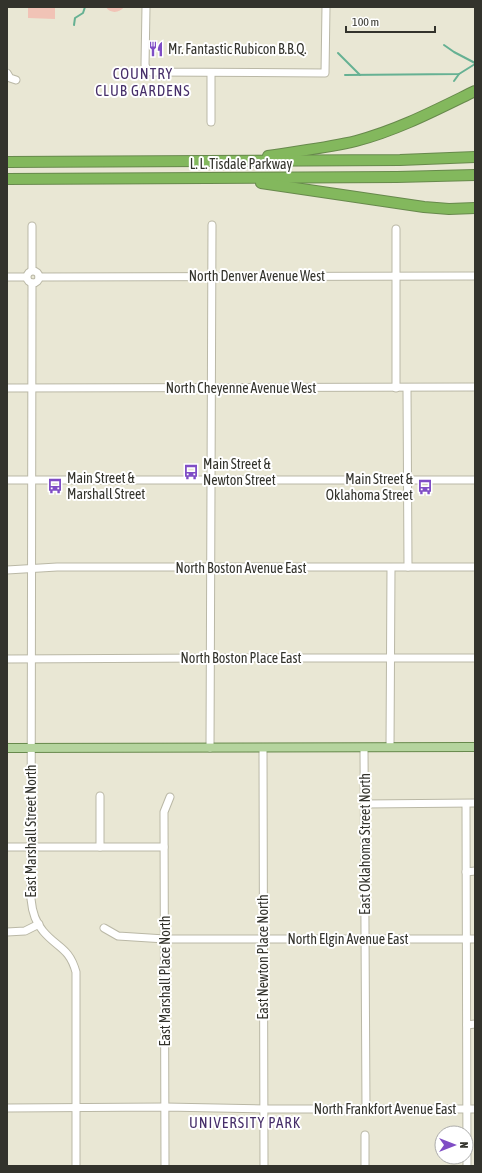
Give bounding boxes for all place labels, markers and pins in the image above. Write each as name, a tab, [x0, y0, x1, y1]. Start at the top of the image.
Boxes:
restaurant icon: Mr. Fantastic Rubicon B.B.Q.	[147, 40, 165, 58]
place label: Mr. Fantastic Rubicon B.B.Q.	[168, 41, 307, 57]
place label: Main Street & Newton Street	[203, 456, 276, 488]
bus stop icon: Main Street & Newton Street	[182, 463, 200, 481]
place label: Main Street & Marshall Street	[67, 470, 145, 502]
place label: Main Street & Oklahoma Street	[326, 471, 414, 503]
bus stop icon: Main Street & Marshall Street	[46, 477, 64, 495]
bus stop icon: Main Street & Oklahoma Street	[416, 478, 434, 496]

